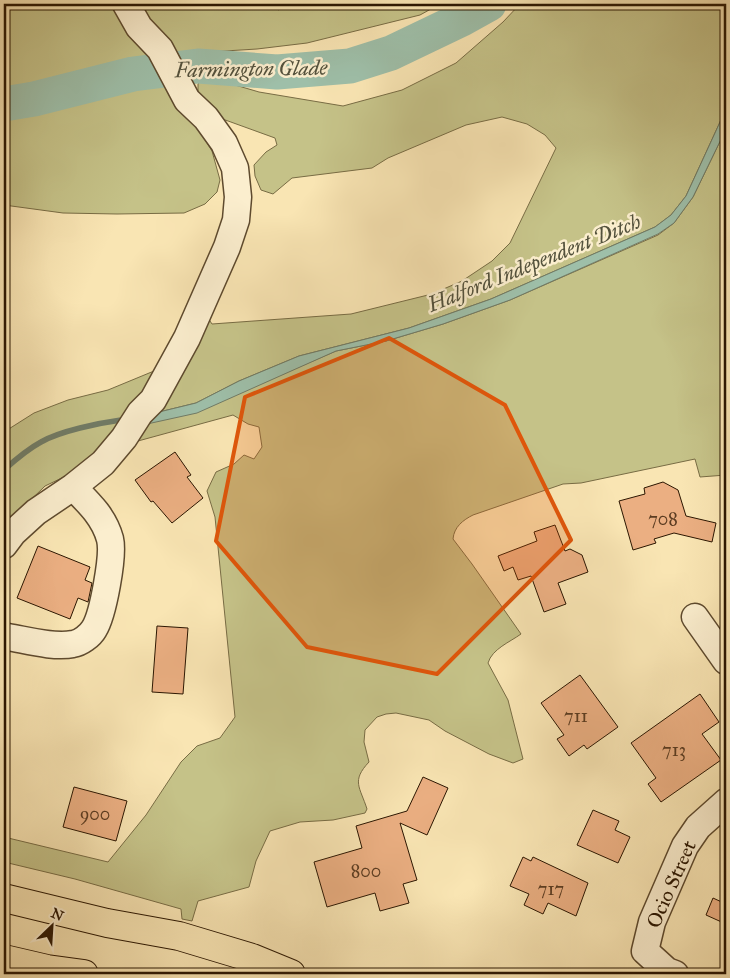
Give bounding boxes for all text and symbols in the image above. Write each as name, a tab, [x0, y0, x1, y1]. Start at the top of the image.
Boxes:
water label: Farmington Glade	[173, 55, 329, 83]
water label: Halford Independent Ditch	[423, 208, 644, 318]
house number: 708	[648, 508, 678, 530]
house number: 711	[564, 705, 588, 727]
house number: 713	[662, 739, 686, 761]
house number: 900	[80, 803, 110, 825]
street label: Ocio Street	[641, 836, 701, 932]
house number: 800	[351, 860, 381, 882]
house number: 717	[538, 878, 564, 900]
north arrow	[28, 900, 78, 950]
text: N	[48, 904, 66, 925]

